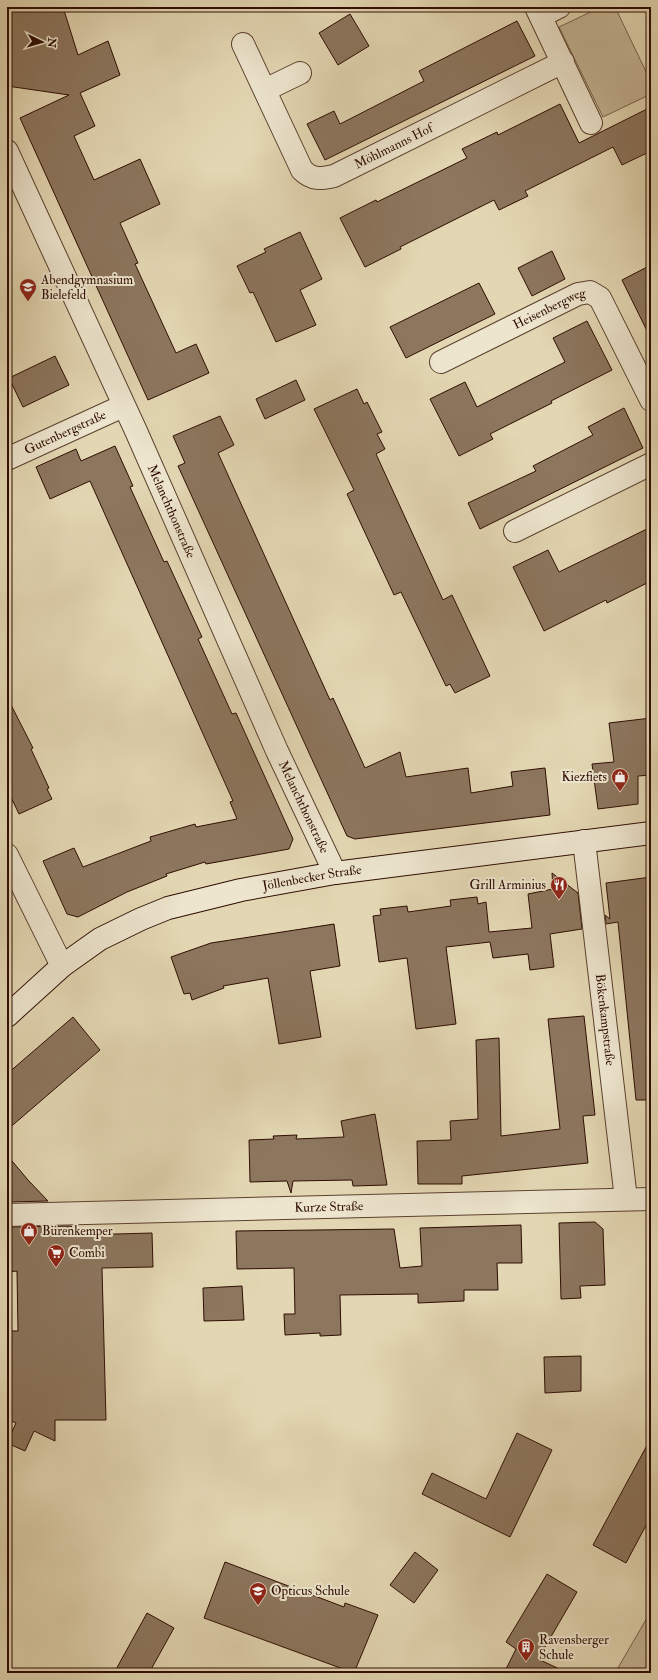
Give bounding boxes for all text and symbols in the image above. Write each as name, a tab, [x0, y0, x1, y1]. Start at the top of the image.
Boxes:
north arrow	[22, 22, 62, 62]
text: N	[44, 36, 58, 49]
street label: Möhlmanns Hof	[352, 119, 437, 173]
place label: Abendgymnasium Bielefeld	[40, 272, 133, 303]
school or university icon: Abendgymnasium Bielefeld	[18, 277, 38, 302]
street label: Heisenbergweg	[511, 285, 587, 333]
street label: Gutenbergstraße	[22, 407, 109, 458]
street label: Melanchthonstraße	[144, 462, 199, 561]
street label: Melanchthonstraße	[275, 758, 333, 856]
shop icon: Kiezfiets	[610, 767, 630, 792]
place label: Kiezfiets	[562, 769, 608, 785]
street label: Jöllenbecker Straße	[260, 862, 363, 894]
restaurant icon: Grill Arminius	[549, 875, 569, 900]
place label: Grill Arminius	[469, 877, 547, 893]
street label: Bökenkampstraße	[592, 973, 618, 1067]
street label: Kurze Straße	[294, 1198, 364, 1216]
shop icon: Bürenkemper	[19, 1221, 39, 1246]
place label: Bürenkemper	[42, 1223, 113, 1240]
supermarket icon: Combi	[46, 1243, 66, 1268]
place label: Combi	[69, 1245, 105, 1261]
school or university icon: Opticus Schule	[248, 1581, 268, 1606]
place label: Opticus Schule	[271, 1583, 350, 1600]
place label: Ravensberger Schule	[539, 1632, 609, 1663]
building icon: Ravensberger Schule	[516, 1637, 536, 1662]

